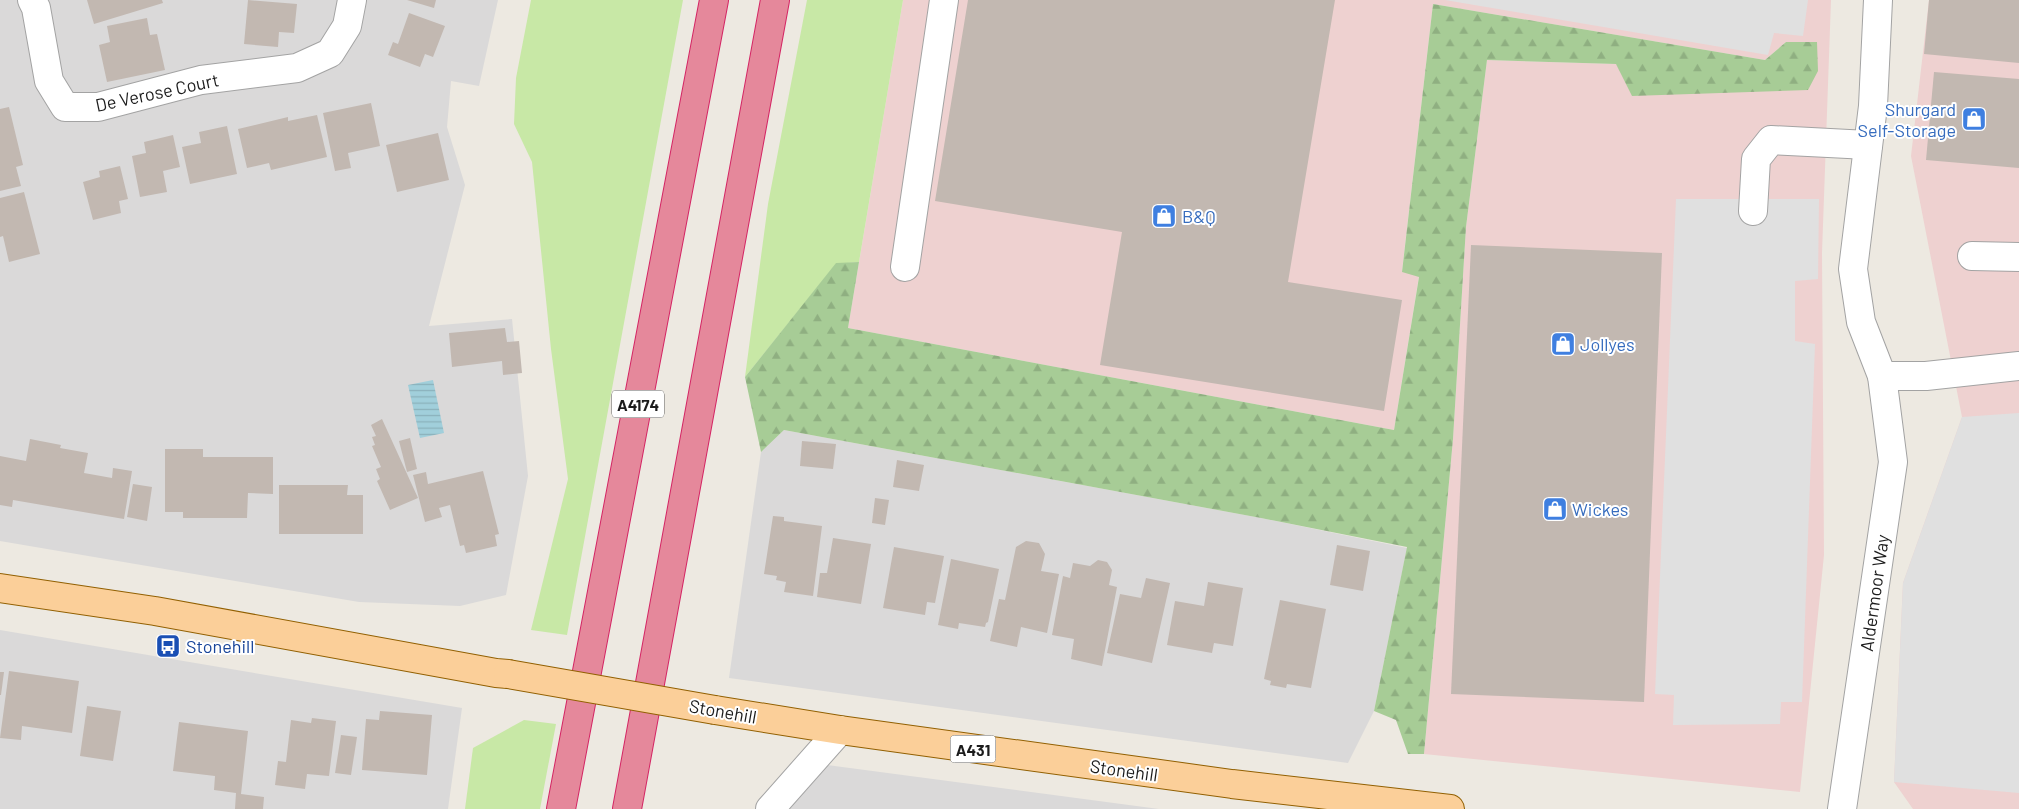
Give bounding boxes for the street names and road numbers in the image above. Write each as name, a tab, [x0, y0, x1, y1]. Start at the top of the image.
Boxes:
street label: De Verose Court	[93, 68, 221, 116]
road number: A4174	[612, 390, 664, 418]
street label: Aldermoor Way	[1855, 533, 1893, 653]
street label: Stonehill	[687, 694, 759, 728]
road number: A431	[950, 736, 996, 762]
street label: Stonehill	[1089, 754, 1159, 786]

